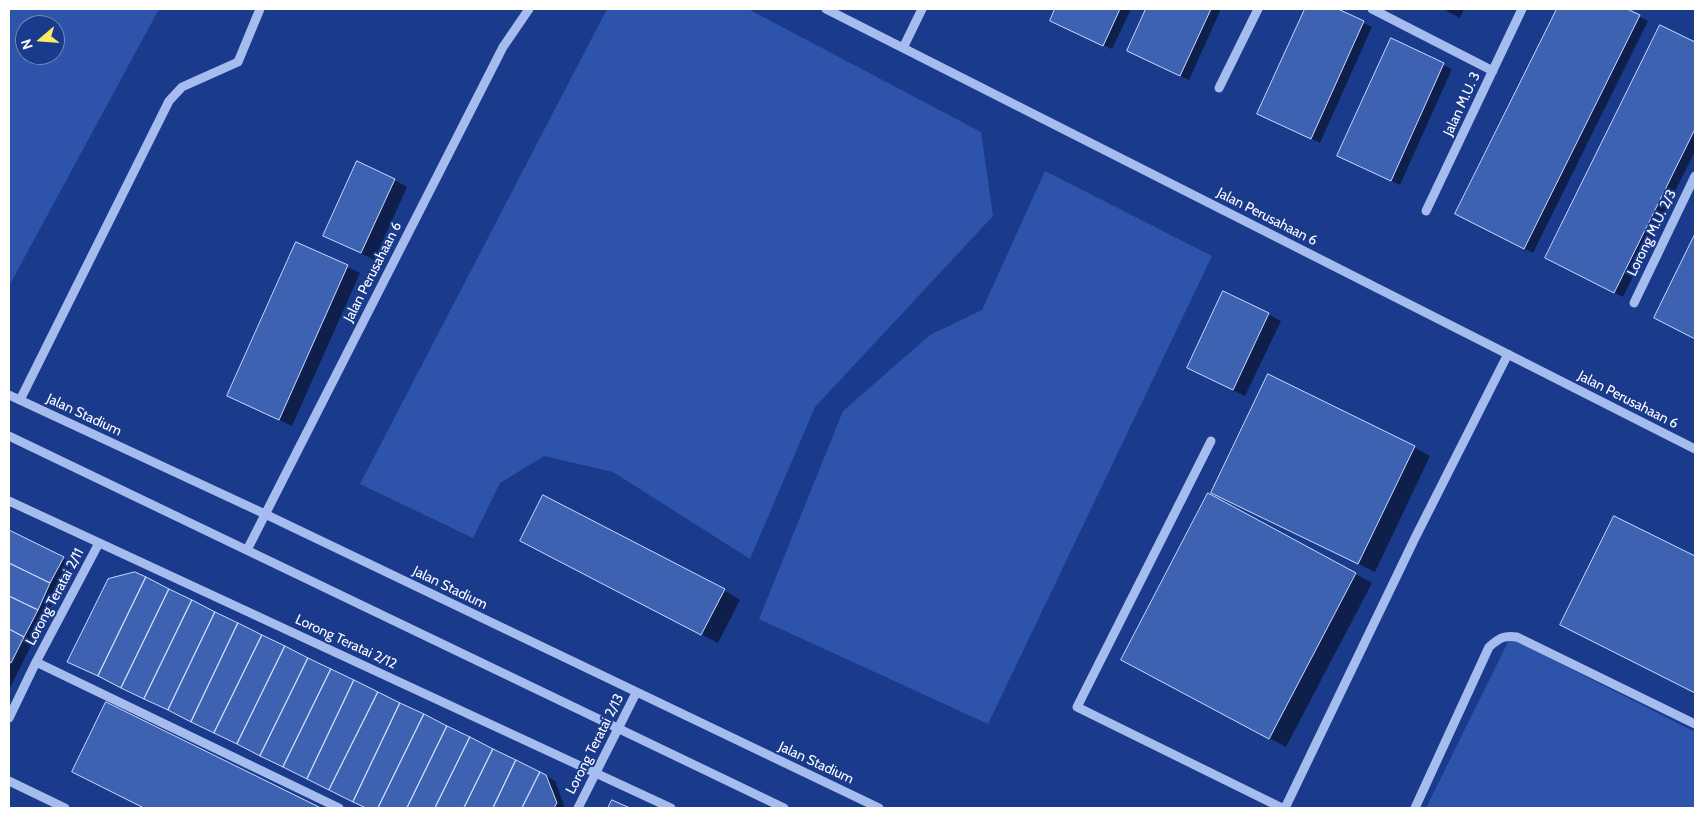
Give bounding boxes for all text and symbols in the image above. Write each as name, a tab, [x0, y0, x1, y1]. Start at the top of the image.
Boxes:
north arrow	[15, 15, 65, 65]
text: N	[17, 37, 37, 52]
street label: Jalan M.U. 3	[1440, 69, 1484, 139]
street label: Jalan Perusahaan 6	[1214, 184, 1320, 250]
street label: Lorong M.U. 2/3	[1624, 187, 1680, 279]
street label: Jalan Perusahaan 6	[340, 219, 406, 325]
street label: Jalan Perusahaan 6	[1575, 367, 1681, 433]
street label: Jalan Stadium	[44, 390, 124, 440]
street label: Lorong Teratai 2/11	[22, 546, 88, 648]
street label: Jalan Stadium	[410, 563, 490, 613]
street label: Lorong Teratai 2/12	[293, 611, 399, 673]
street label: Lorong Teratai 2/13	[562, 691, 628, 797]
street label: Jalan Stadium	[776, 738, 856, 788]

